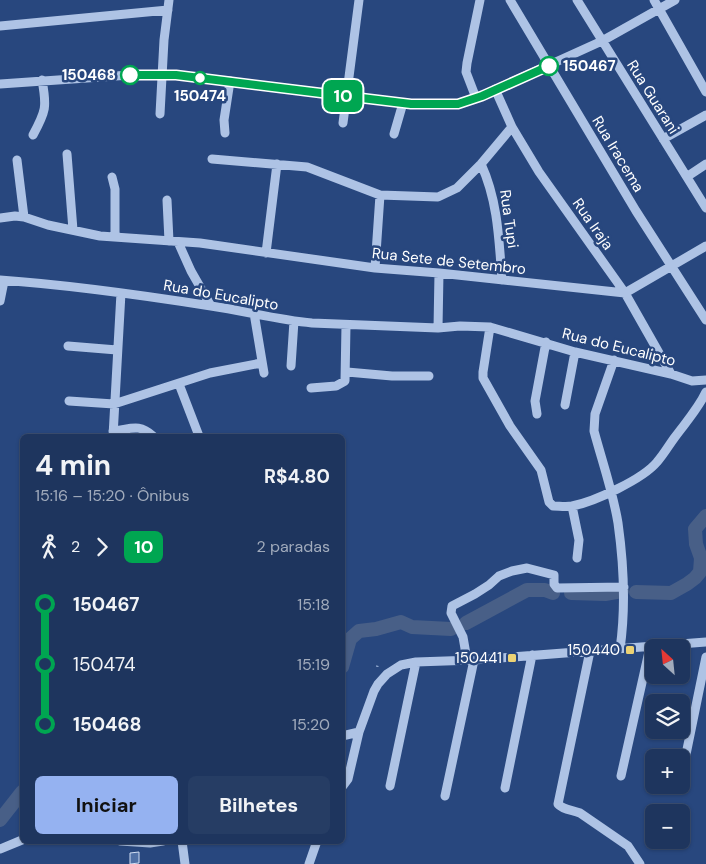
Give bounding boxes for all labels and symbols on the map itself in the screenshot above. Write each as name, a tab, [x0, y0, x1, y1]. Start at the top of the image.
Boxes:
marker: 150467	[539, 56, 559, 76]
place label: 150467	[563, 56, 616, 76]
street label: Rua Guarani	[622, 56, 684, 138]
place label: 150468	[62, 65, 116, 85]
marker: 150468	[120, 65, 140, 85]
marker: 150474	[193, 71, 207, 85]
line badge: 10	[320, 80, 366, 112]
place label: 150474	[174, 86, 226, 106]
street label: Rua Iracema	[587, 112, 649, 196]
street label: Rua Tupi	[495, 188, 523, 250]
street label: Rua Iraja	[568, 194, 618, 254]
street label: Rua Sete de Setembro	[371, 243, 527, 279]
street label: Rua do Eucalipto	[162, 275, 280, 315]
street label: Rua do Eucalipto	[560, 323, 678, 371]
north arrow	[645, 639, 690, 684]
place label: 150440	[567, 640, 620, 660]
marker: 150440	[624, 644, 636, 656]
place label: 150441	[455, 648, 502, 668]
marker: 150441	[506, 652, 518, 664]

